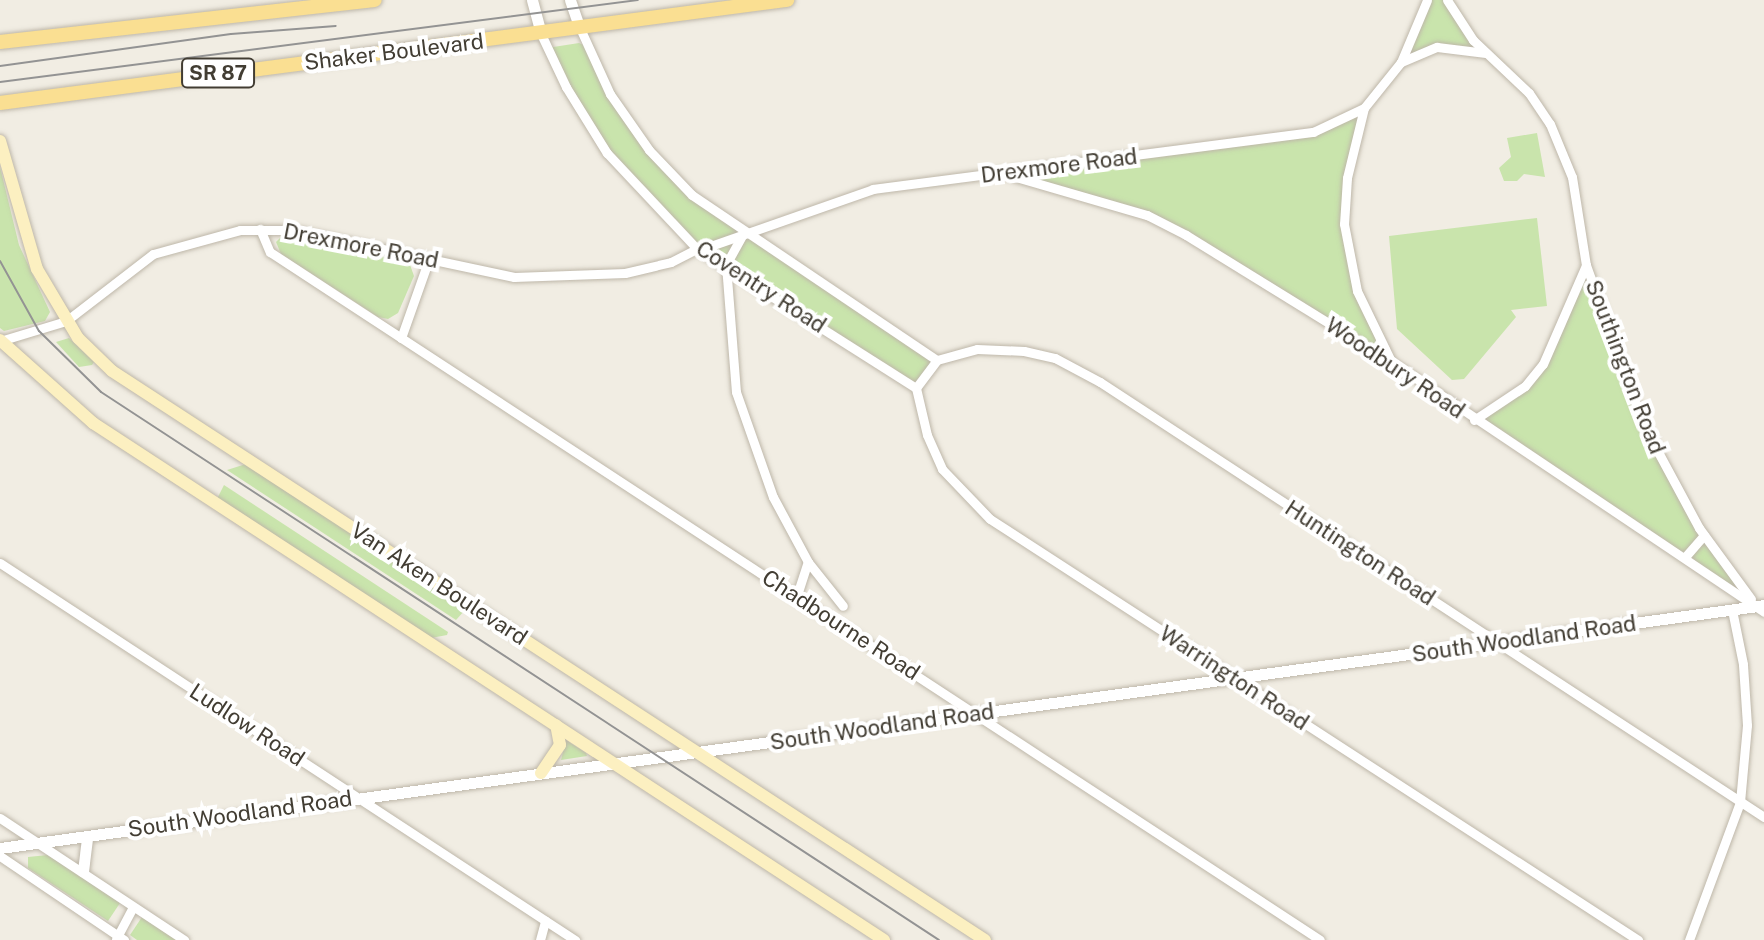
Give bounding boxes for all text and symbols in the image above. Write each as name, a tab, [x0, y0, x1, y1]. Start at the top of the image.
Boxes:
street label: Shaker Boulevard	[303, 28, 485, 76]
road number: SR 87	[180, 57, 256, 89]
street label: Drexmore Road	[979, 143, 1139, 189]
street label: Drexmore Road	[281, 218, 441, 274]
street label: Coventry Road	[691, 235, 831, 339]
street label: Southington Road	[1580, 276, 1670, 458]
street label: Woodbury Road	[1320, 312, 1470, 424]
street label: Huntington Road	[1280, 495, 1440, 611]
street label: Van Aken Boulevard	[346, 517, 532, 651]
street label: Chadbourne Road	[757, 564, 925, 686]
street label: South Woodland Road	[1410, 610, 1638, 668]
street label: Warrington Road	[1155, 620, 1313, 736]
street label: Ludlow Road	[185, 678, 309, 772]
street label: South Woodland Road	[768, 698, 996, 756]
street label: South Woodland Road	[126, 785, 354, 843]

